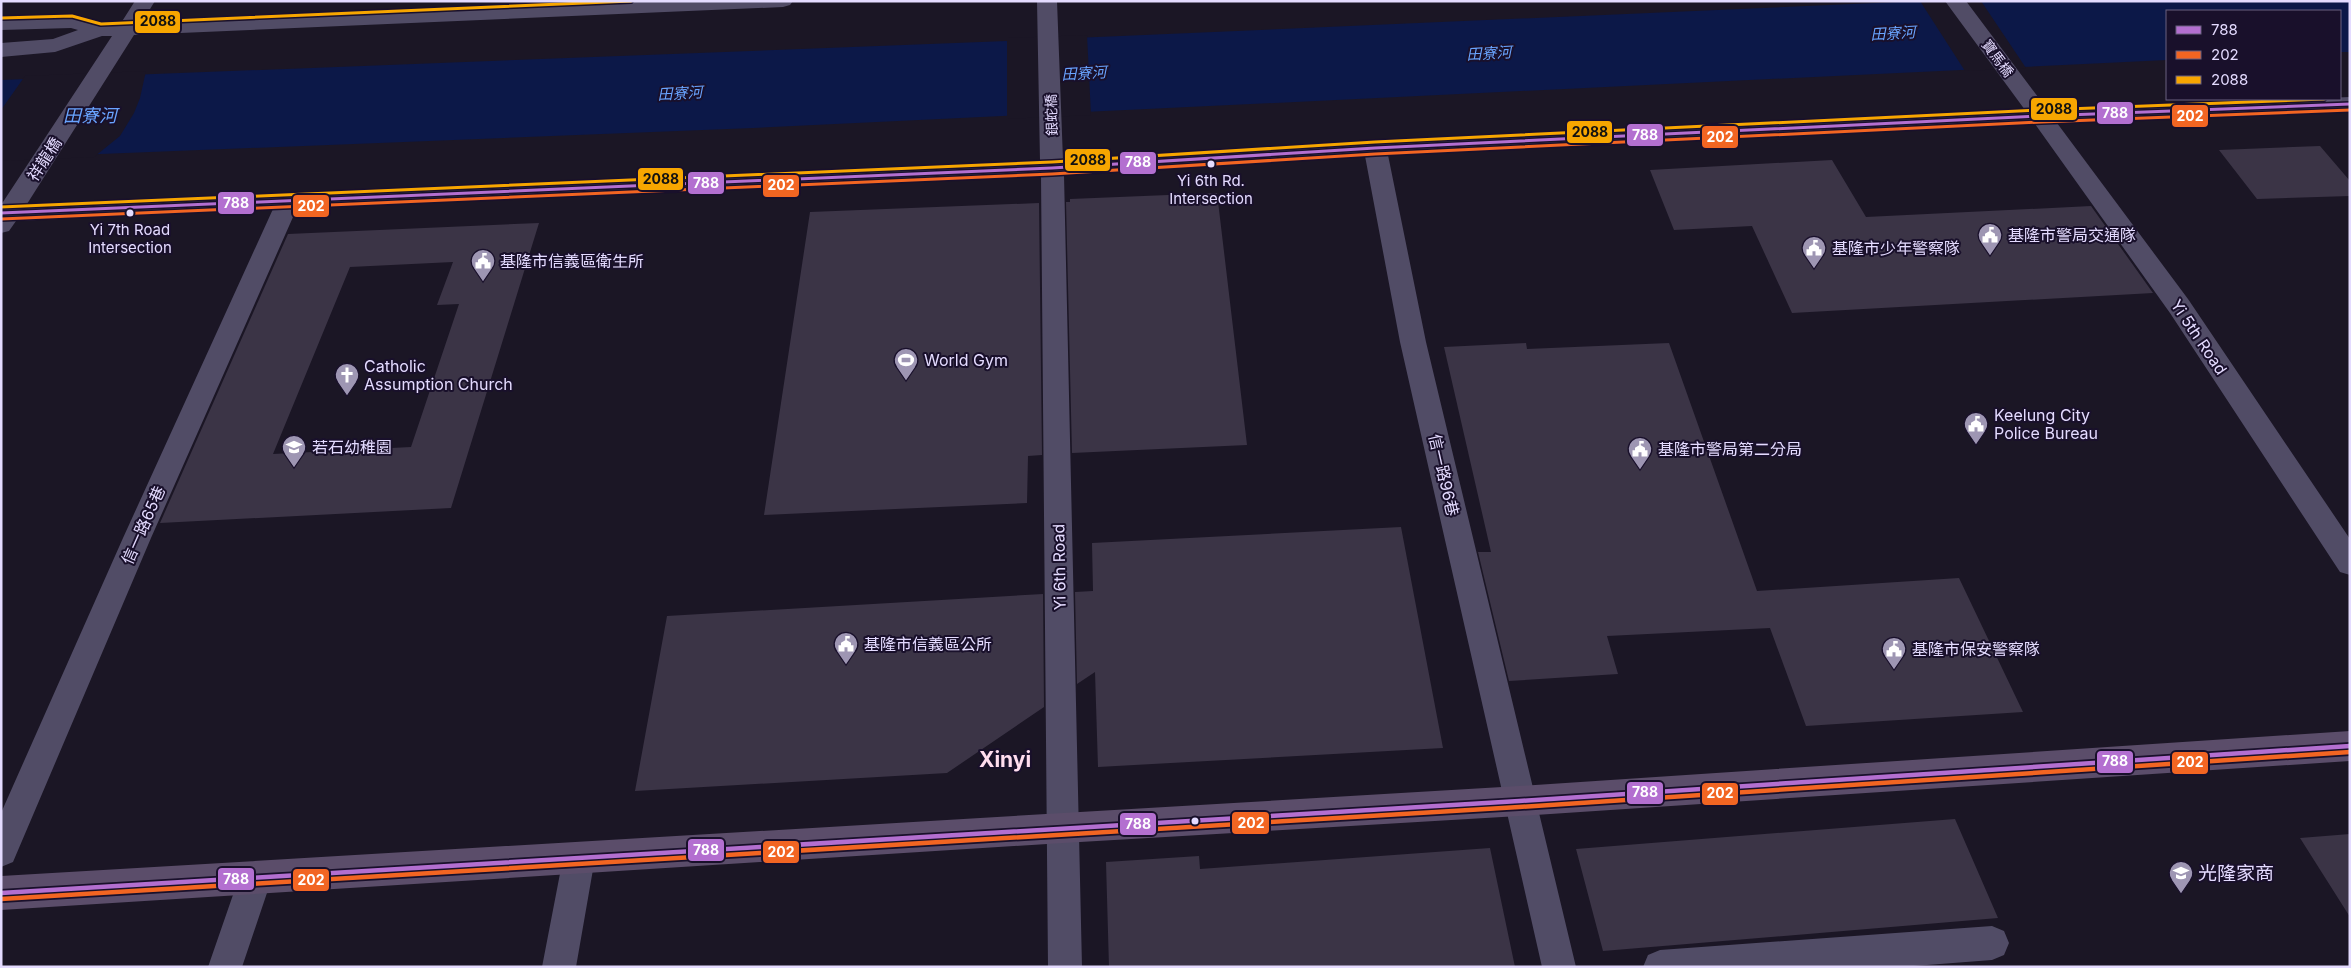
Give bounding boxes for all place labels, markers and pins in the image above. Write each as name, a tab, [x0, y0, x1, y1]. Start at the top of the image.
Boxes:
marker: Yi 6th Rd. Intersection	[1206, 159, 1216, 169]
place label: Yi 6th Rd. Intersection	[1169, 171, 1253, 208]
marker: Yi 7th Road Intersection	[125, 208, 135, 218]
place label: Yi 7th Road Intersection	[88, 220, 172, 257]
public building icon: 基隆市警局交通隊	[1977, 222, 2003, 256]
place label: 基隆市警局交通隊	[2008, 225, 2136, 245]
public building icon: 基隆市少年警察隊	[1801, 235, 1827, 269]
place label: 基隆市少年警察隊	[1832, 238, 1960, 258]
public building icon: 基隆市信義區衛生所	[470, 248, 496, 282]
place label: 基隆市信義區衛生所	[500, 251, 644, 271]
sports icon: World Gym	[893, 347, 919, 381]
place label: World Gym	[924, 350, 1008, 370]
place label: Catholic Assumption Church	[364, 356, 513, 394]
church icon: Catholic Assumption Church	[334, 362, 360, 396]
place label: Keelung City Police Bureau	[1994, 405, 2098, 443]
public building icon: Keelung City Police Bureau	[1963, 411, 1989, 445]
school or university icon: 若石幼稚園	[281, 434, 307, 468]
public building icon: 基隆市警局第二分局	[1627, 436, 1653, 470]
place label: 若石幼稚園	[312, 437, 392, 457]
place label: 基隆市警局第二分局	[1658, 439, 1802, 459]
public building icon: 基隆市信義區公所	[833, 631, 859, 665]
place label: 基隆市信義區公所	[864, 634, 992, 654]
public building icon: 基隆市保安警察隊	[1881, 636, 1907, 670]
place label: 基隆市保安警察隊	[1912, 639, 2040, 659]
unlabelled marker	[1190, 816, 1200, 826]
school or university icon: 光隆家商	[2168, 860, 2194, 894]
place label: 光隆家商	[2198, 862, 2274, 885]

